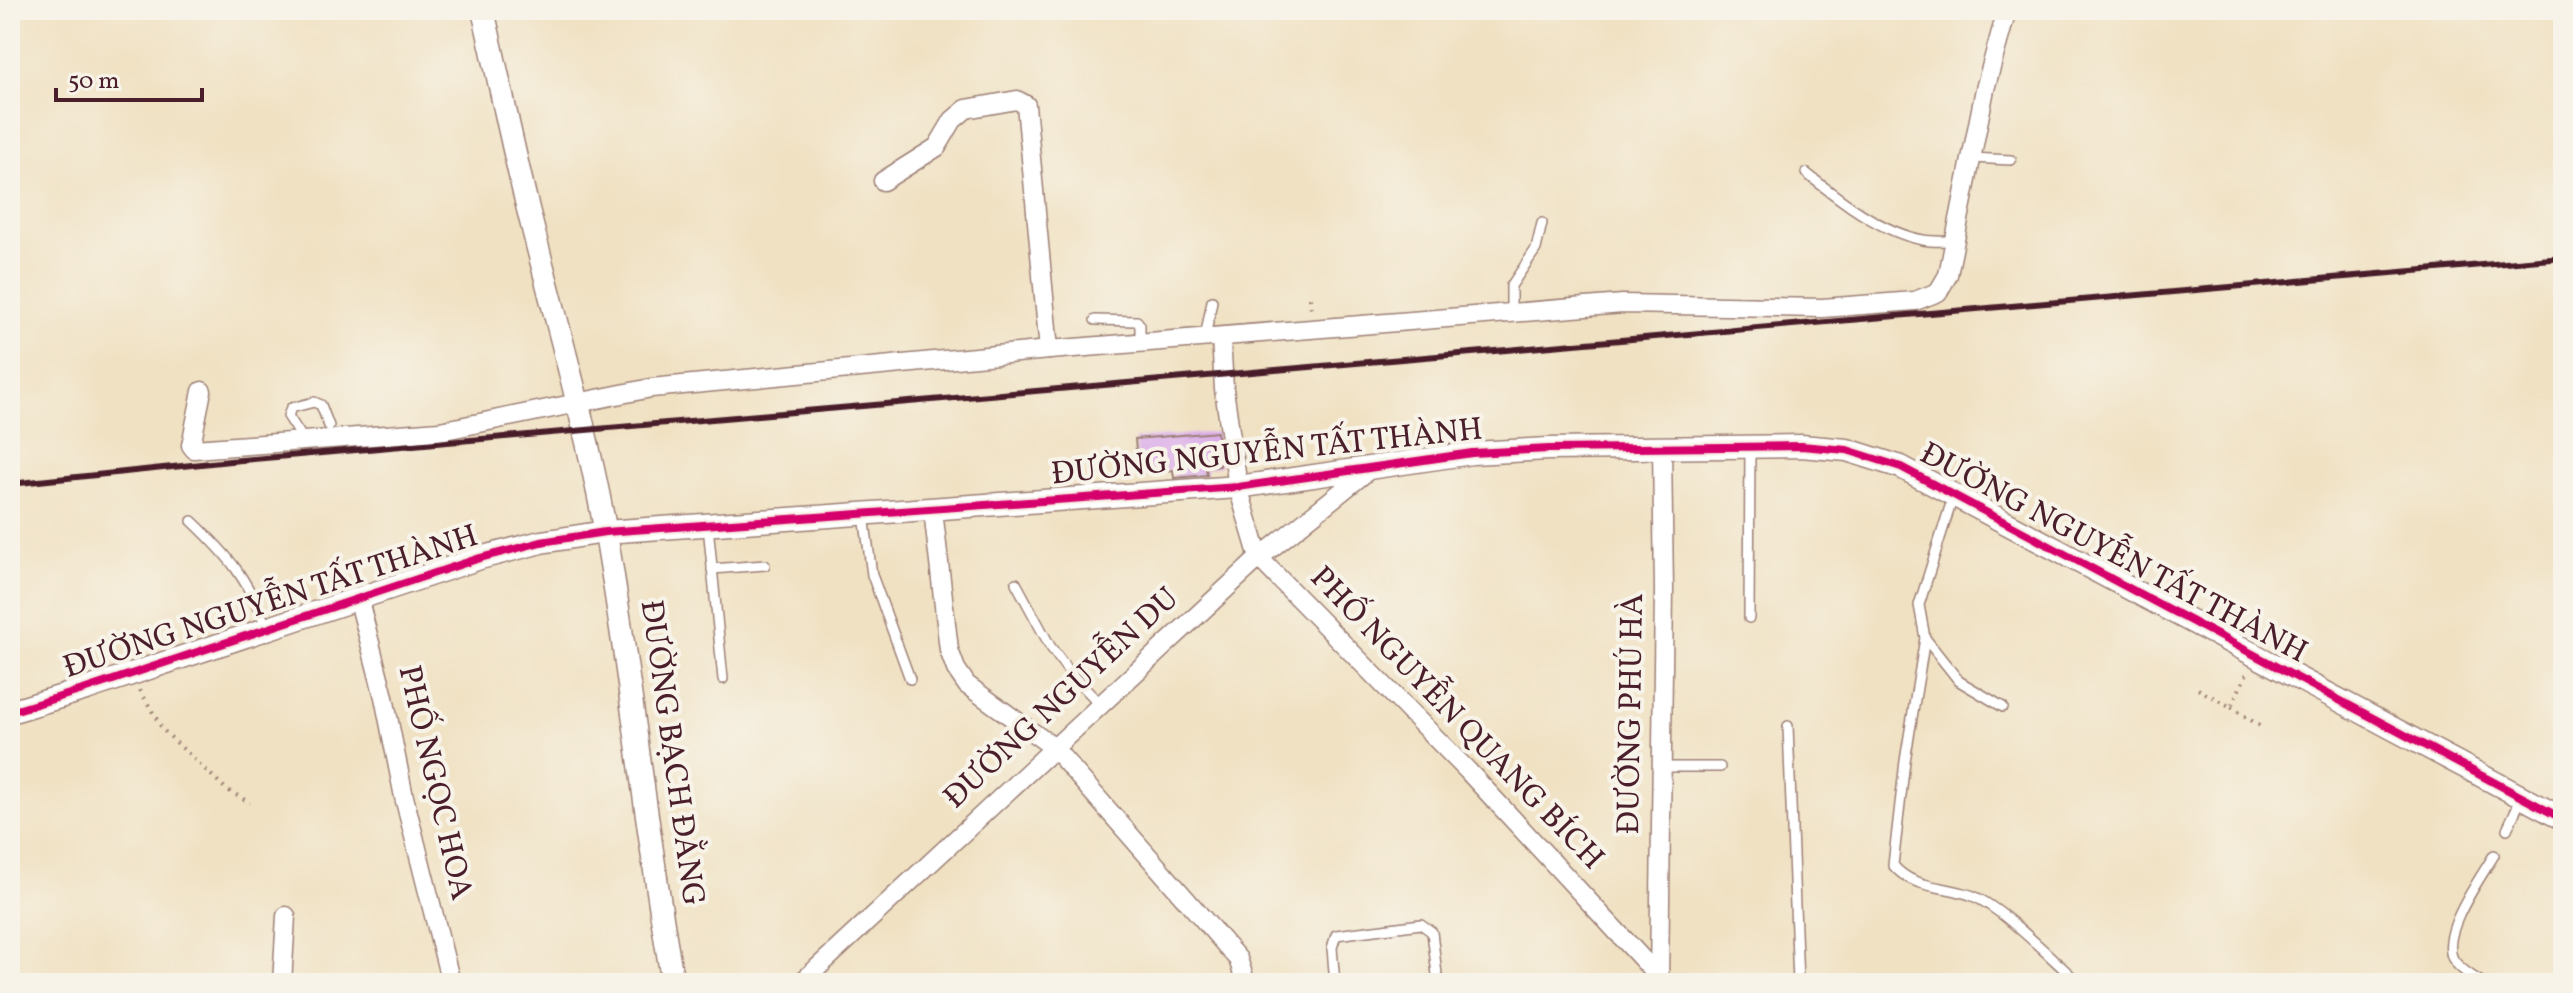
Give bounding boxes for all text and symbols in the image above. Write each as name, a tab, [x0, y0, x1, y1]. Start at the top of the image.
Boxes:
scale bar	[56, 52, 202, 102]
text: 50 m	[68, 65, 120, 99]
street label: ĐƯỜNG NGUYỄN TẤT THÀNH	[1049, 404, 1485, 498]
street label: ĐƯỜNG NGUYỄN TẤT THÀNH	[1911, 429, 2317, 675]
street label: ĐƯỜNG NGUYỄN TẤT THÀNH	[57, 511, 484, 691]
street label: PHỐ NGUYỄN QUANG BÍCH	[1299, 555, 1616, 881]
street label: ĐƯỜNG NGUYỄN DU	[932, 575, 1189, 820]
street label: ĐƯỜNG PHÚ HÀ	[1608, 593, 1656, 835]
street label: ĐƯỜNG BẠCH ĐẰNG	[628, 597, 717, 909]
street label: PHỐ NGỌC HOA	[386, 661, 484, 905]

